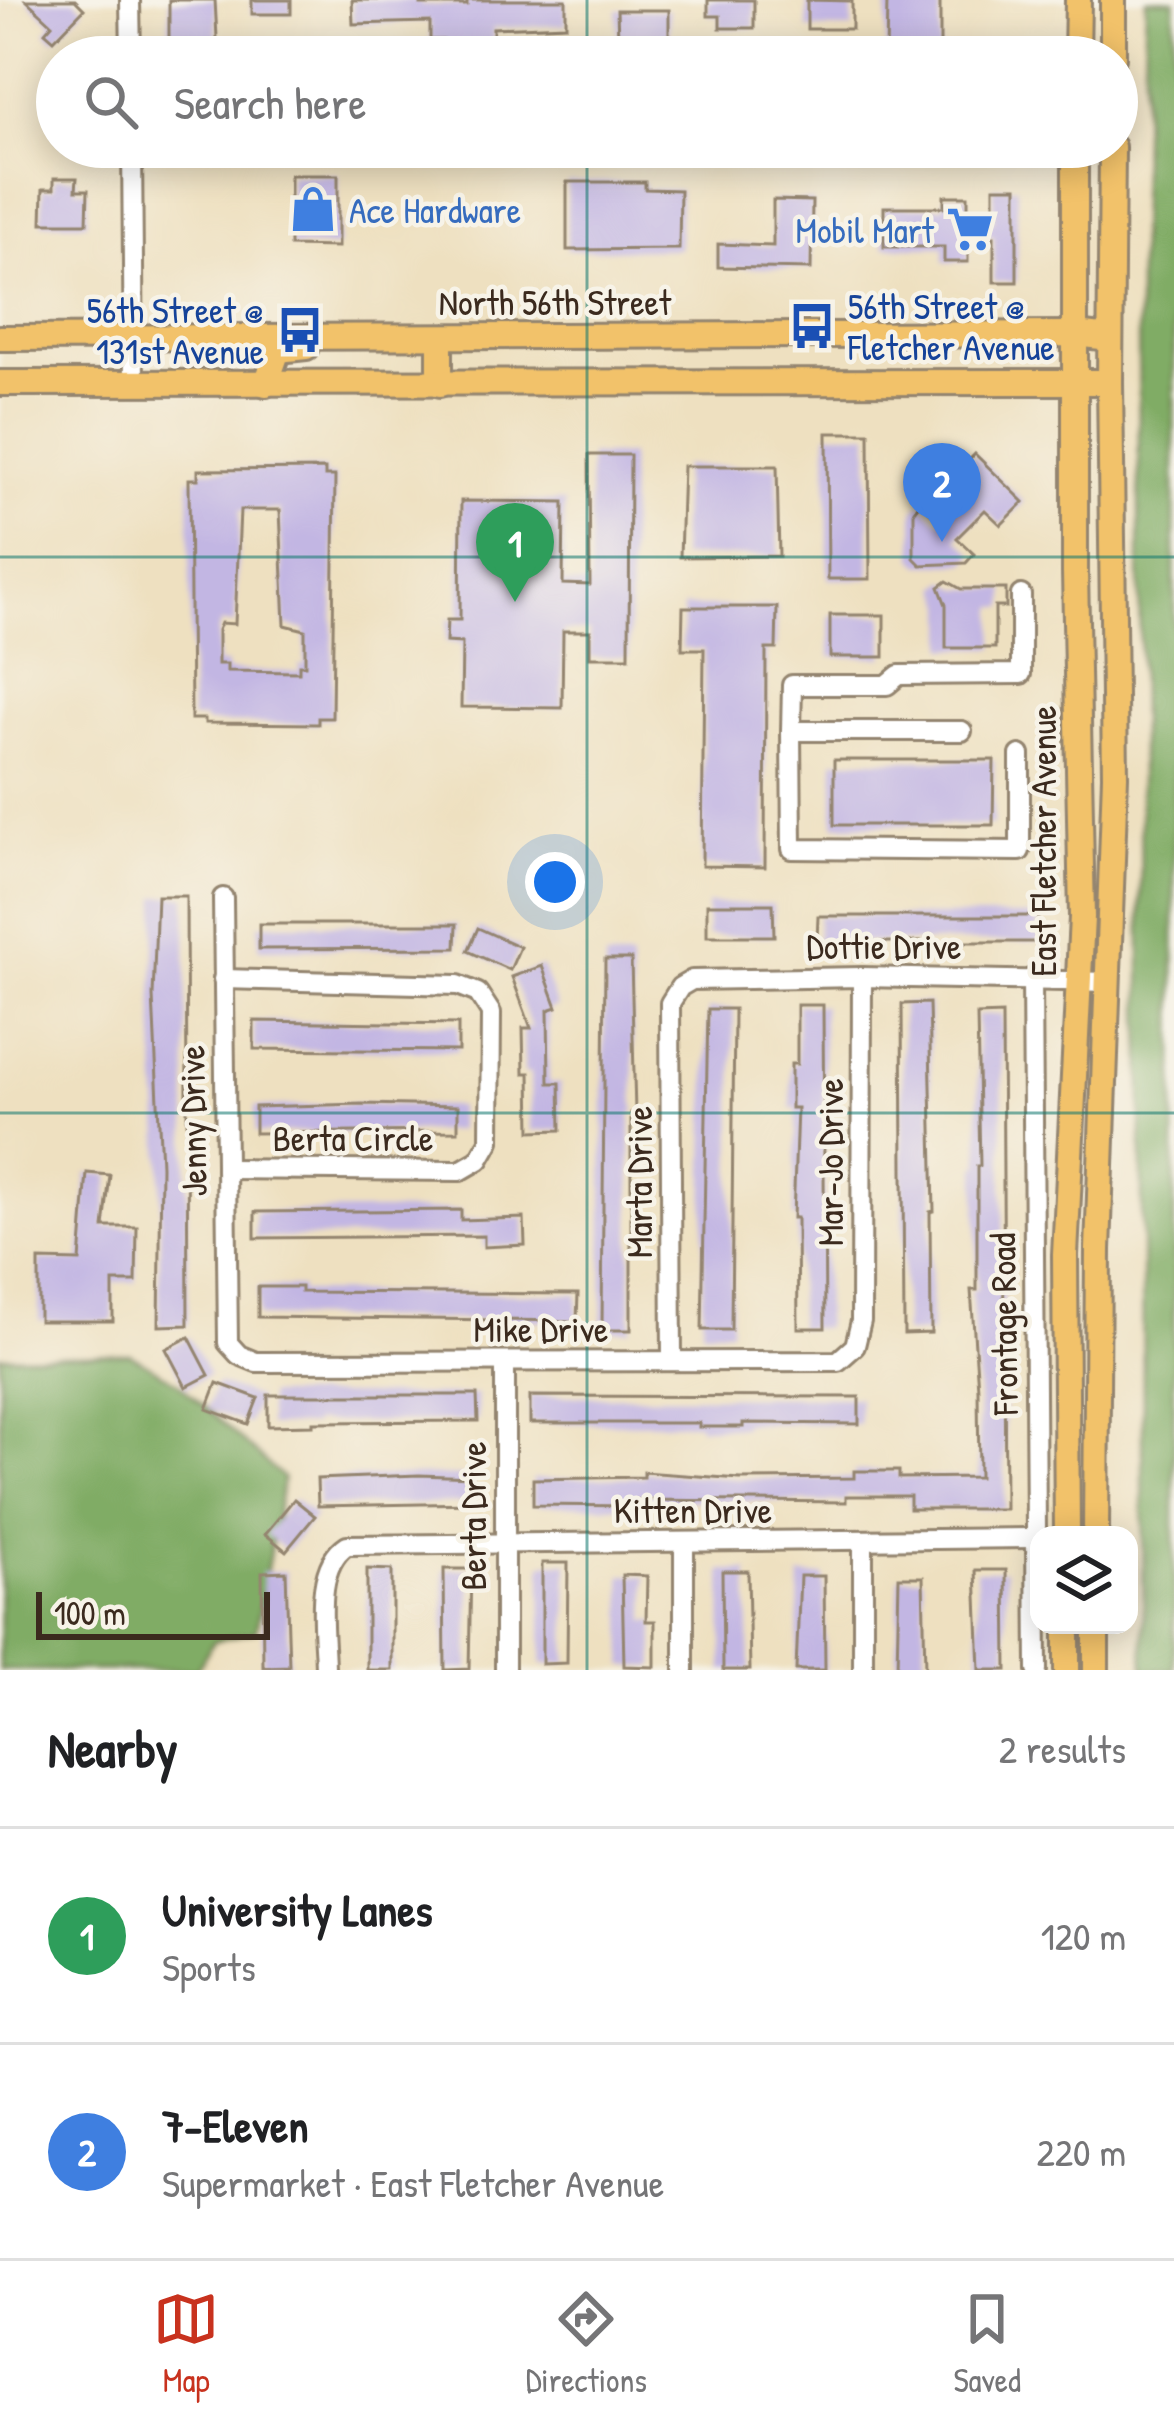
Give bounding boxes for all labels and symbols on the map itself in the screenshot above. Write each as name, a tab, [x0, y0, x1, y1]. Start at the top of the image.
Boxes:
shop icon: Ace Hardware	[288, 184, 338, 234]
place label: Ace Hardware	[349, 185, 521, 234]
supermarket icon: Mobil Mart	[945, 204, 995, 254]
place label: Mobil Mart	[796, 205, 935, 254]
street label: North 56th Street	[439, 277, 672, 326]
place label: 56th Street @ Fletcher Avenue	[847, 281, 1055, 371]
place label: 56th Street @ 131st Avenue	[87, 285, 264, 375]
bus stop icon: 56th Street @ Fletcher Avenue	[787, 301, 837, 351]
bus stop icon: 56th Street @ 131st Avenue	[275, 305, 325, 355]
pin: 2	[903, 443, 981, 542]
pin: 1	[476, 503, 554, 602]
street label: East Fletcher Avenue	[1018, 705, 1067, 977]
your location	[525, 852, 585, 912]
street label: Dottie Drive	[807, 921, 961, 970]
street label: Jenny Drive	[166, 1045, 218, 1197]
street label: Mar-Jo Drive	[805, 1078, 854, 1246]
street label: Marta Drive	[614, 1106, 663, 1258]
street label: Berta Circle	[273, 1113, 433, 1162]
street label: Frontage Road	[977, 1232, 1029, 1417]
street label: Mike Drive	[474, 1304, 608, 1353]
street label: Berta Drive	[448, 1442, 497, 1590]
street label: Kitten Drive	[614, 1485, 772, 1534]
scale bar	[36, 1586, 270, 1639]

